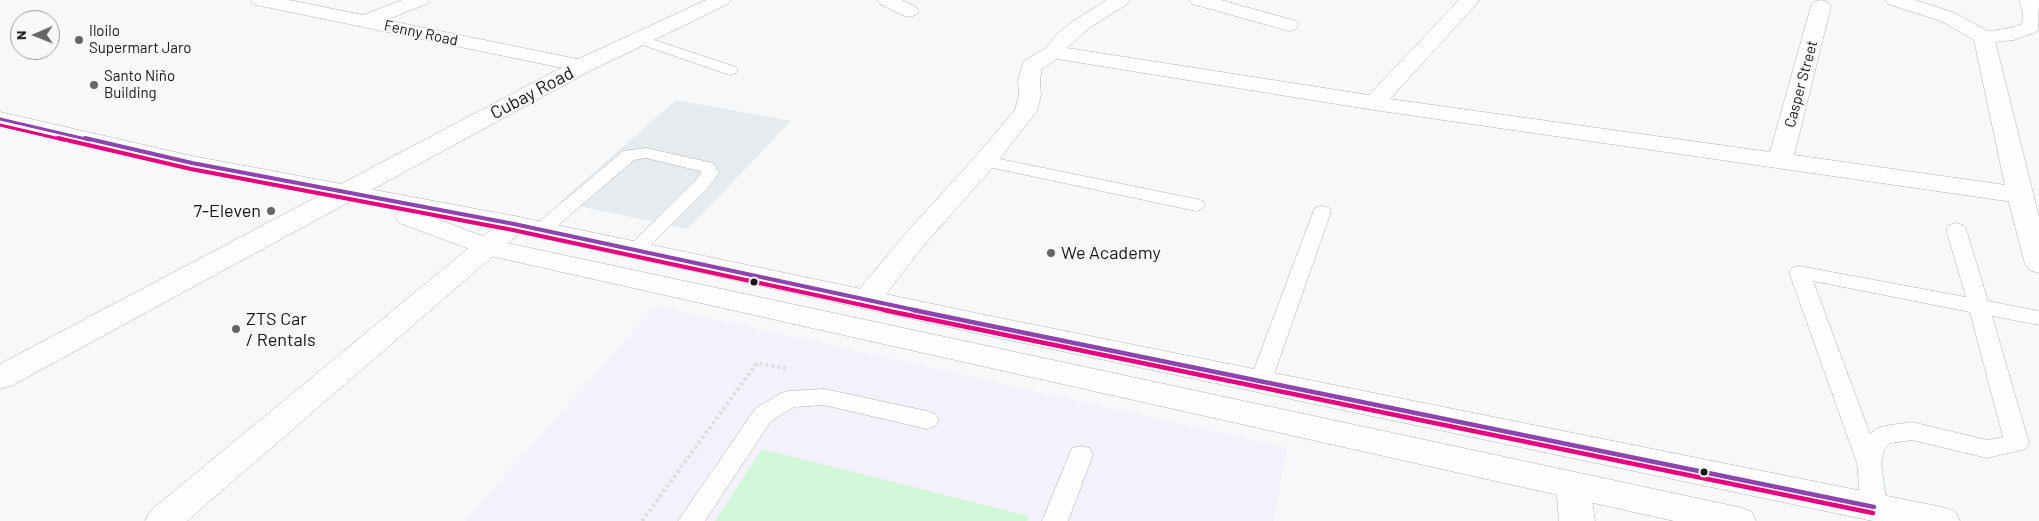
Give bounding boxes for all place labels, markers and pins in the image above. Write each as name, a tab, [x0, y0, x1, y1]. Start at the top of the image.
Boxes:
place label: Iloilo Supermart Jaro	[89, 22, 192, 57]
marker: Iloilo Supermart Jaro	[73, 34, 85, 46]
place label: Santo Niño Building	[104, 67, 175, 102]
marker: Santo Niño Building	[88, 79, 100, 91]
place label: 7-Eleven	[193, 200, 261, 222]
marker: 7-Eleven	[265, 205, 277, 217]
place label: We Academy	[1061, 242, 1161, 264]
marker: We Academy	[1045, 247, 1057, 259]
unlabelled marker	[749, 277, 759, 287]
place label: ZTS Car / Rentals	[246, 308, 316, 350]
marker: ZTS Car / Rentals	[230, 323, 242, 335]
unlabelled marker	[1699, 467, 1709, 477]

